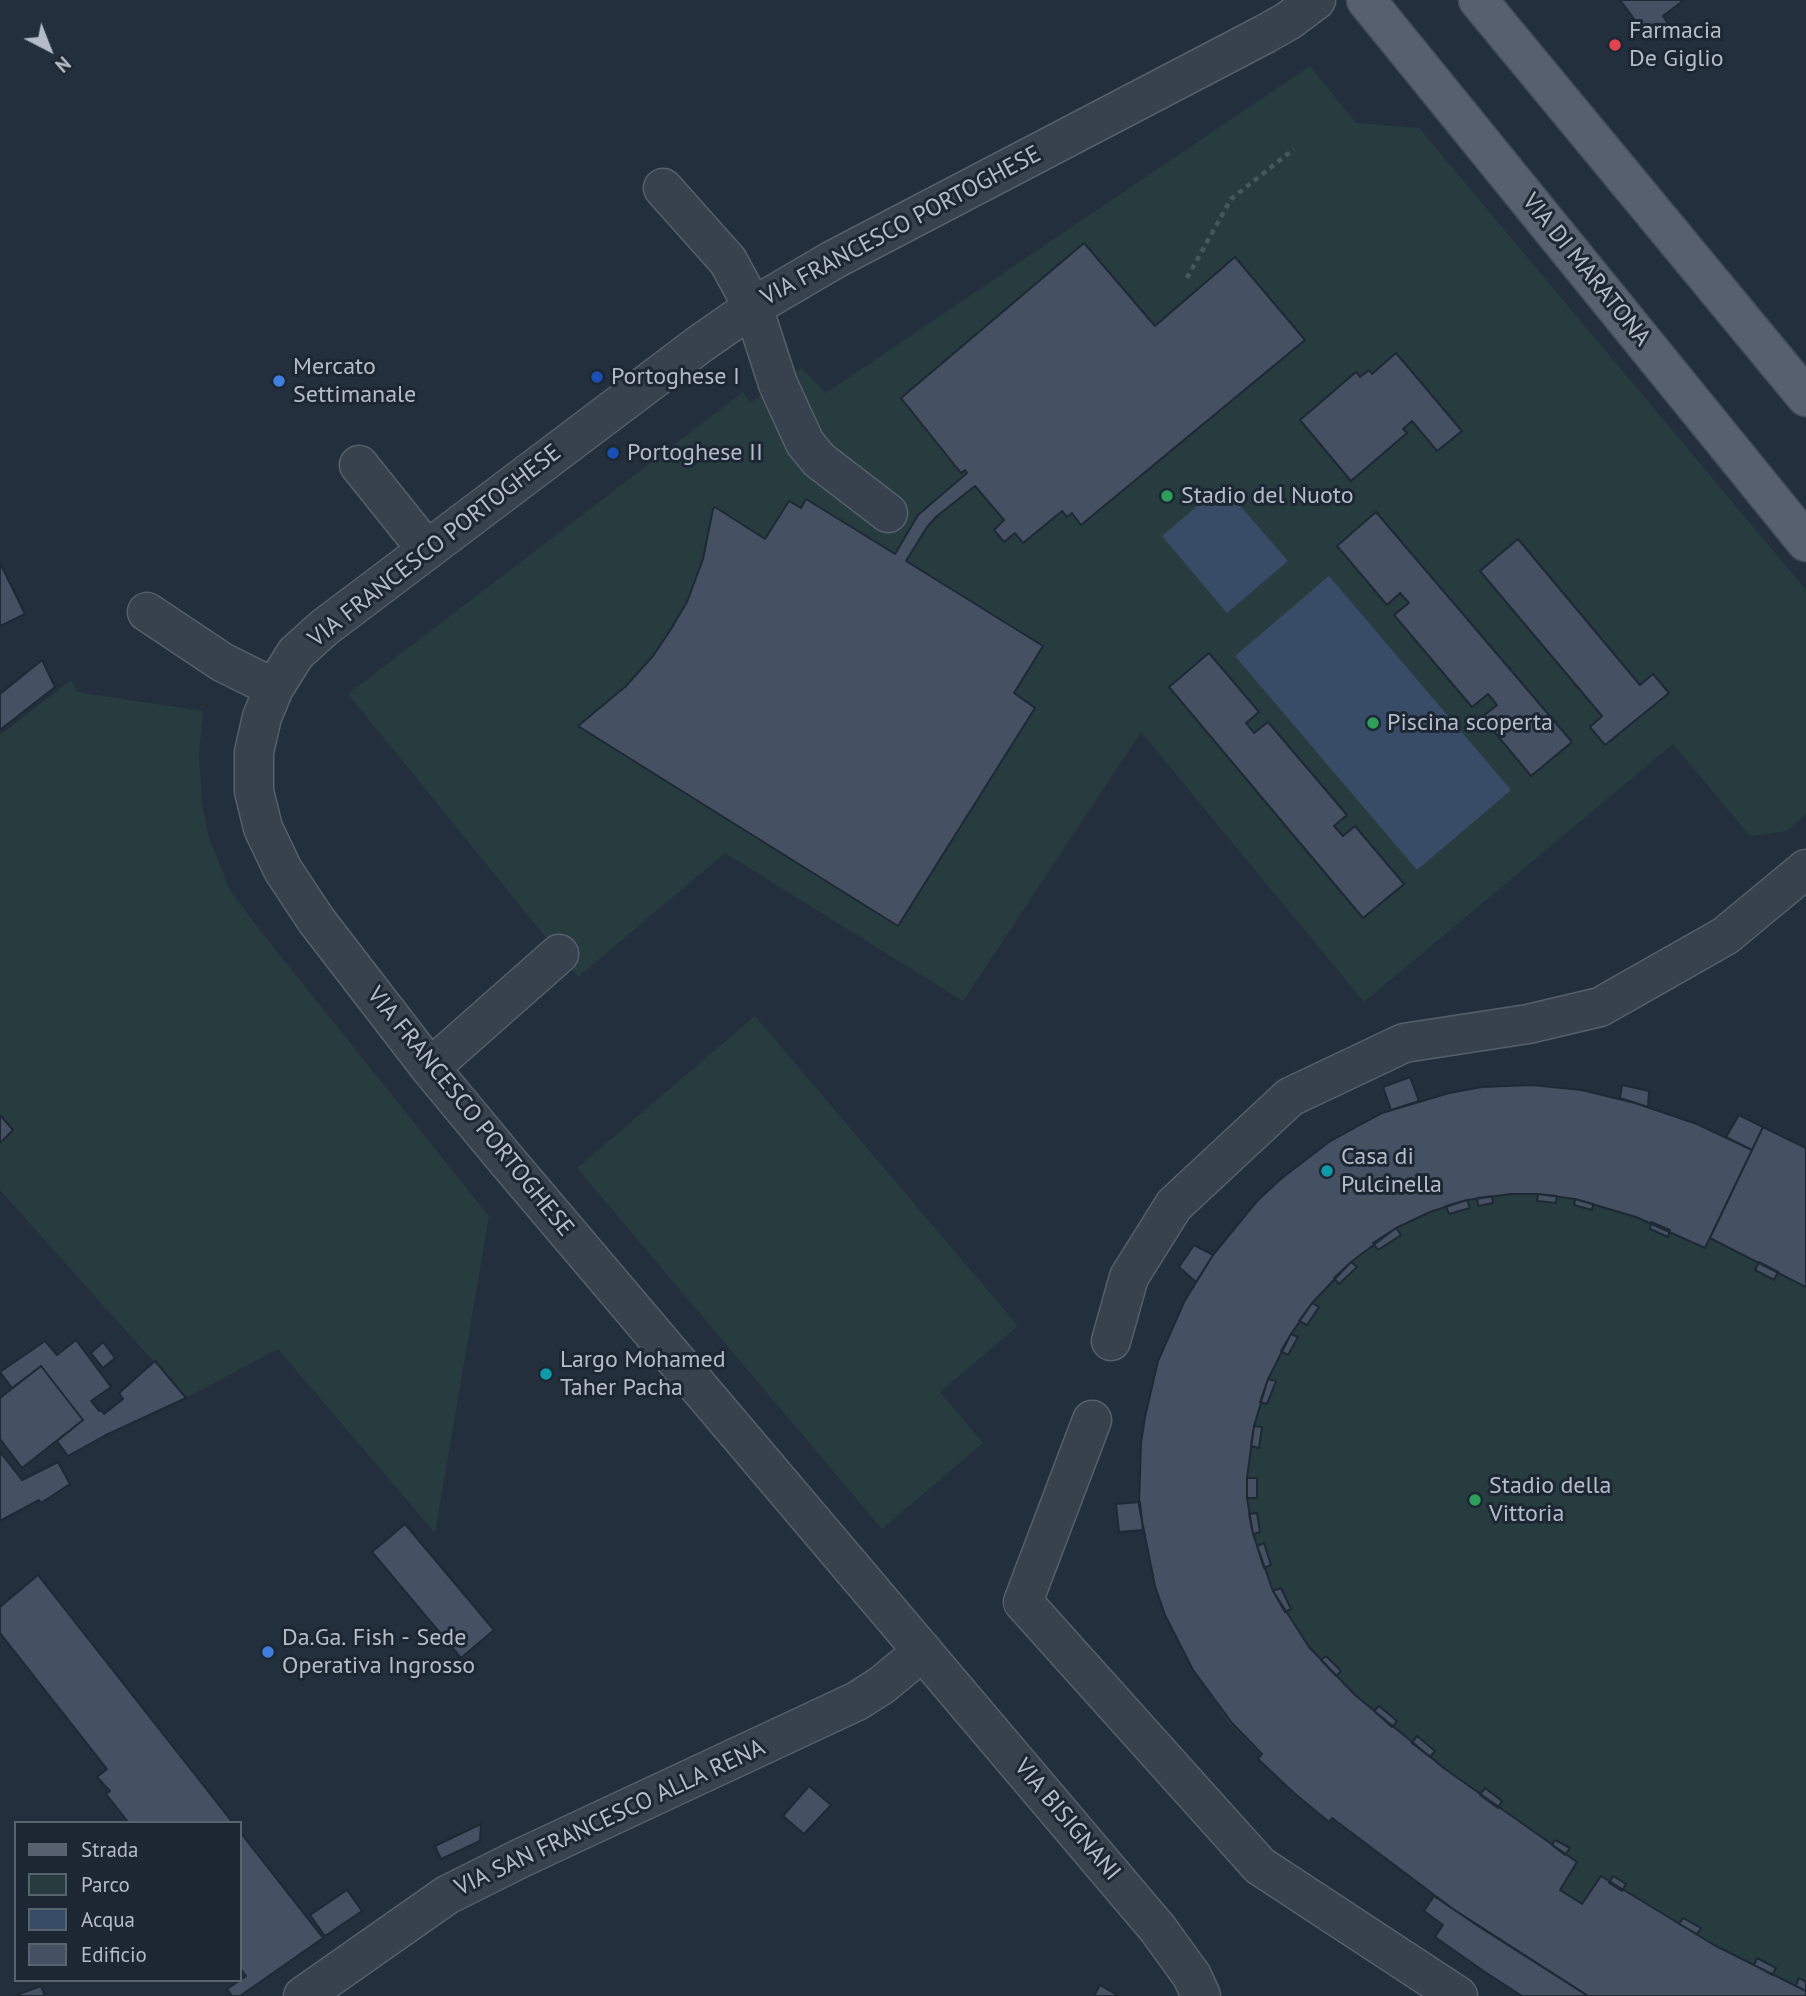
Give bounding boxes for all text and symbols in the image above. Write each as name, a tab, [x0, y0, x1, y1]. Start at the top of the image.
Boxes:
north arrow	[14, 14, 84, 84]
place label: Farmacia De Giglio	[1629, 17, 1724, 73]
marker: Farmacia De Giglio	[1607, 37, 1623, 53]
text: N	[50, 52, 76, 78]
street label: VIA FRANCESCO PORTOGHESE	[756, 140, 1046, 312]
street label: VIA DI MARATONA	[1516, 188, 1656, 352]
place label: Mercato Settimanale	[293, 353, 416, 409]
place label: Portoghese I	[611, 363, 740, 391]
marker: Portoghese I	[589, 369, 605, 385]
marker: Mercato Settimanale	[271, 373, 287, 389]
street label: VIA FRANCESCO PORTOGHESE	[303, 438, 567, 654]
place label: Portoghese II	[627, 439, 763, 467]
marker: Portoghese II	[605, 445, 621, 461]
place label: Stadio del Nuoto	[1181, 482, 1354, 510]
marker: Stadio del Nuoto	[1159, 488, 1175, 504]
place label: Piscina scoperta	[1387, 709, 1553, 737]
marker: Piscina scoperta	[1365, 715, 1381, 731]
street label: VIA FRANCESCO PORTOGHESE	[360, 981, 580, 1243]
place label: Casa di Pulcinella	[1341, 1143, 1442, 1199]
marker: Casa di Pulcinella	[1319, 1163, 1335, 1179]
place label: Largo Mohamed Taher Pacha	[560, 1346, 726, 1402]
marker: Largo Mohamed Taher Pacha	[538, 1366, 554, 1382]
place label: Stadio della Vittoria	[1489, 1472, 1611, 1528]
marker: Stadio della Vittoria	[1467, 1492, 1483, 1508]
place label: Da.Ga. Fish - Sede Operativa Ingrosso	[282, 1624, 475, 1680]
marker: Da.Ga. Fish - Sede Operativa Ingrosso	[260, 1644, 276, 1660]
street label: VIA SAN FRANCESCO ALLA RENA	[450, 1733, 770, 1903]
street label: VIA BISIGNANI	[1008, 1753, 1126, 1887]
legend	[14, 1821, 242, 1982]
text: Strada	[81, 1836, 139, 1863]
text: Parco	[81, 1871, 130, 1898]
text: Acqua	[81, 1906, 135, 1933]
text: Edificio	[81, 1941, 147, 1968]

